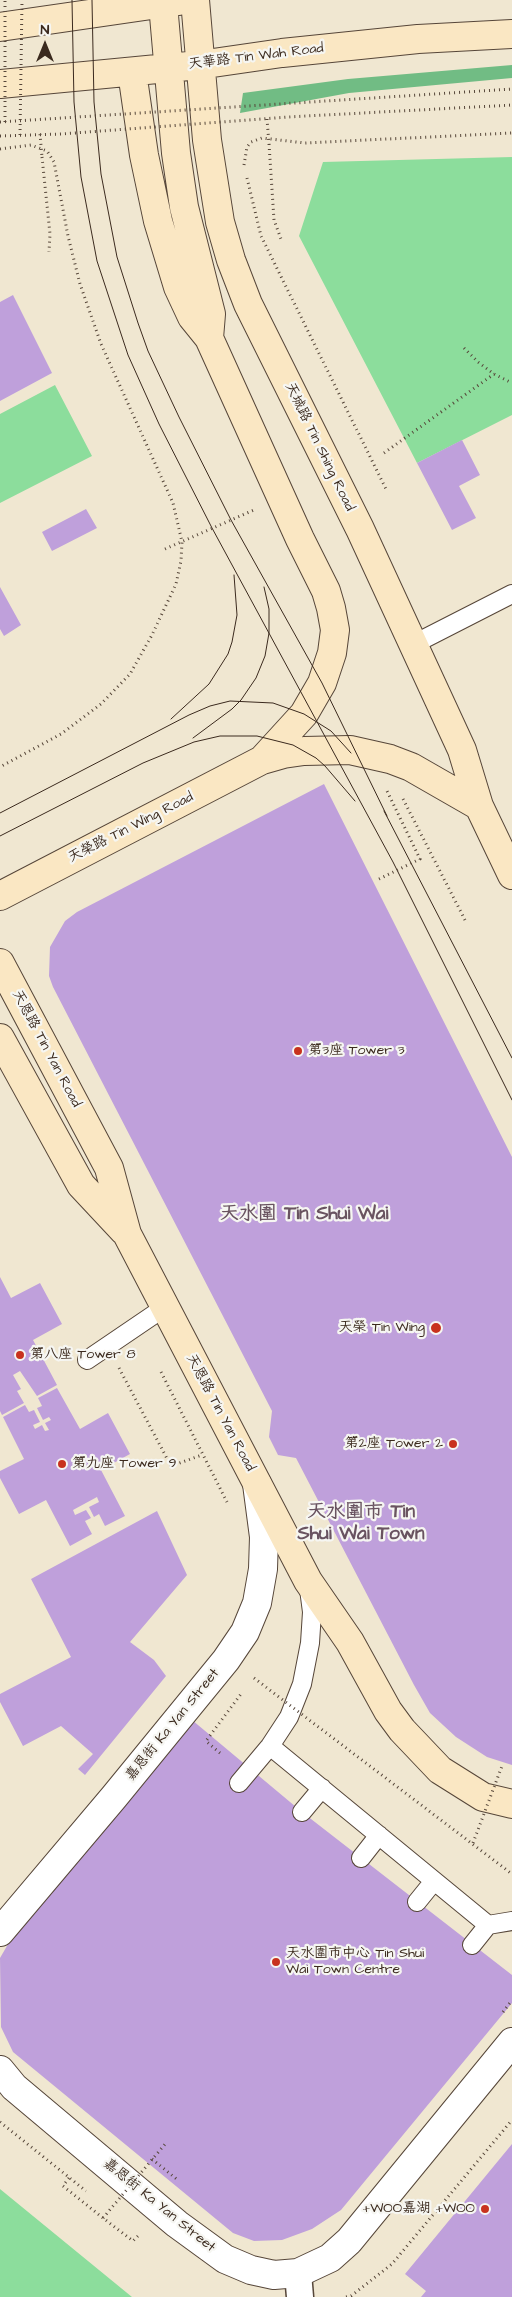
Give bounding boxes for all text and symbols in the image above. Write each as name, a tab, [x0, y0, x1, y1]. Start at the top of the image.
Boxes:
north arrow	[20, 20, 70, 70]
text: N	[41, 20, 49, 40]
street label: 天華路 Tin Wah Road	[187, 40, 325, 74]
street label: 天城路 Tin Shing Road	[281, 380, 357, 514]
street label: 天榮路 Tin Wing Road	[66, 789, 196, 867]
street label: 天恩路 Tin Yan Road	[8, 987, 84, 1111]
place label: 第3座 Tower 3	[308, 1043, 405, 1059]
marker: 第3座 Tower 3	[292, 1045, 304, 1057]
district label: 天水圍 Tin Shui Wai	[220, 1204, 388, 1226]
place label: 天榮 Tin Wing	[338, 1320, 425, 1336]
marker: 天榮 Tin Wing	[429, 1321, 443, 1335]
place label: 第八座 Tower 8	[30, 1347, 136, 1363]
marker: 第八座 Tower 8	[14, 1349, 26, 1361]
street label: 天恩路 Tin Yan Road	[182, 1351, 258, 1475]
place label: 第2座 Tower 2	[345, 1436, 443, 1452]
marker: 第2座 Tower 2	[447, 1438, 459, 1450]
place label: 第九座 Tower 9	[72, 1456, 176, 1472]
marker: 第九座 Tower 9	[56, 1458, 68, 1470]
district label: 天水圍市 Tin Shui Wai Town	[297, 1502, 425, 1546]
street label: 嘉恩街 Ka Yan Street	[123, 1666, 223, 1784]
place label: 天水圍市中心 Tin Shui Wai Town Centre	[286, 1946, 424, 1978]
marker: 天水圍市中心 Tin Shui Wai Town Centre	[270, 1956, 282, 1968]
street label: 嘉恩街 Ka Yan Street	[100, 2156, 218, 2256]
place label: +WOO嘉湖 +WOO	[363, 2201, 475, 2217]
marker: +WOO嘉湖 +WOO	[479, 2203, 491, 2215]

